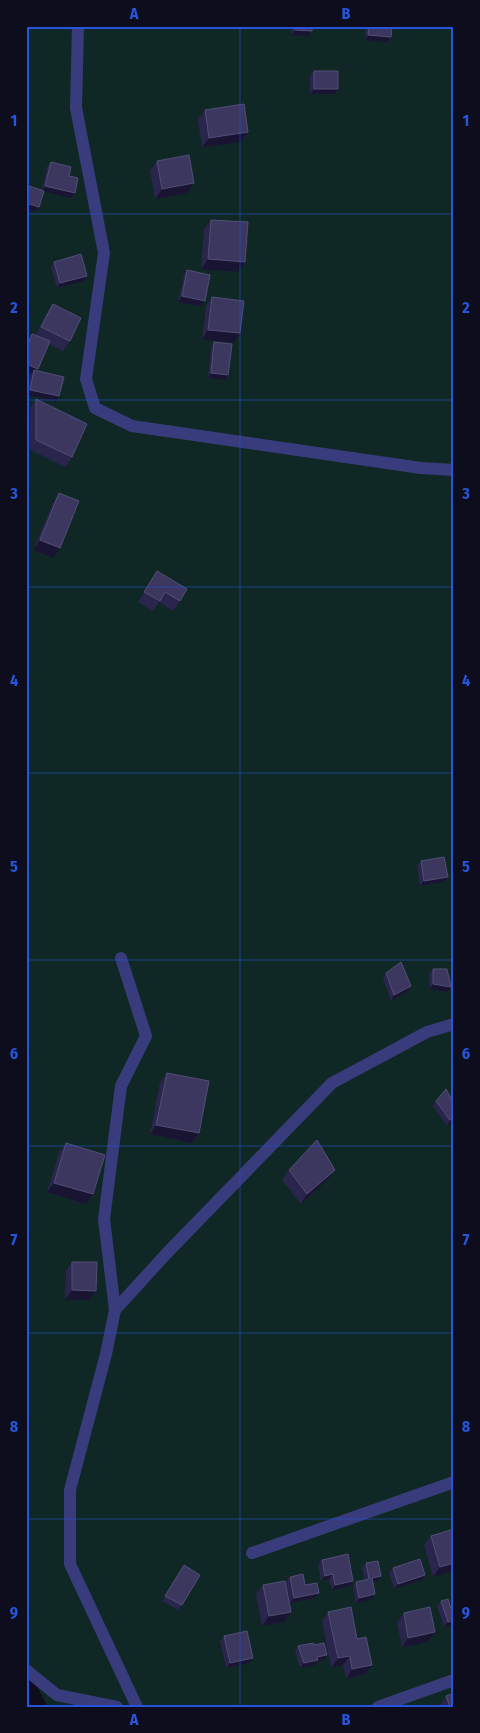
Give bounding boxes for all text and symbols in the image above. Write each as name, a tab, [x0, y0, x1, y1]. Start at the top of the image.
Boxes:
text: A	[129, 4, 139, 23]
text: B	[342, 4, 351, 23]
text: 1	[11, 111, 17, 130]
text: 1	[463, 111, 469, 130]
text: 2	[9, 298, 18, 317]
text: 2	[461, 298, 470, 317]
text: 3	[9, 484, 18, 503]
text: 3	[461, 484, 470, 503]
text: 4	[10, 671, 18, 690]
text: 4	[462, 671, 470, 690]
text: 5	[10, 857, 18, 876]
text: 5	[462, 857, 470, 876]
text: 6	[10, 1044, 18, 1063]
text: 6	[462, 1044, 470, 1063]
text: 7	[11, 1230, 18, 1249]
text: 7	[463, 1230, 470, 1249]
text: 8	[10, 1417, 19, 1436]
text: 8	[462, 1417, 471, 1436]
text: 9	[10, 1603, 18, 1622]
text: 9	[462, 1603, 470, 1622]
text: A	[129, 1710, 139, 1729]
text: B	[342, 1710, 351, 1729]

